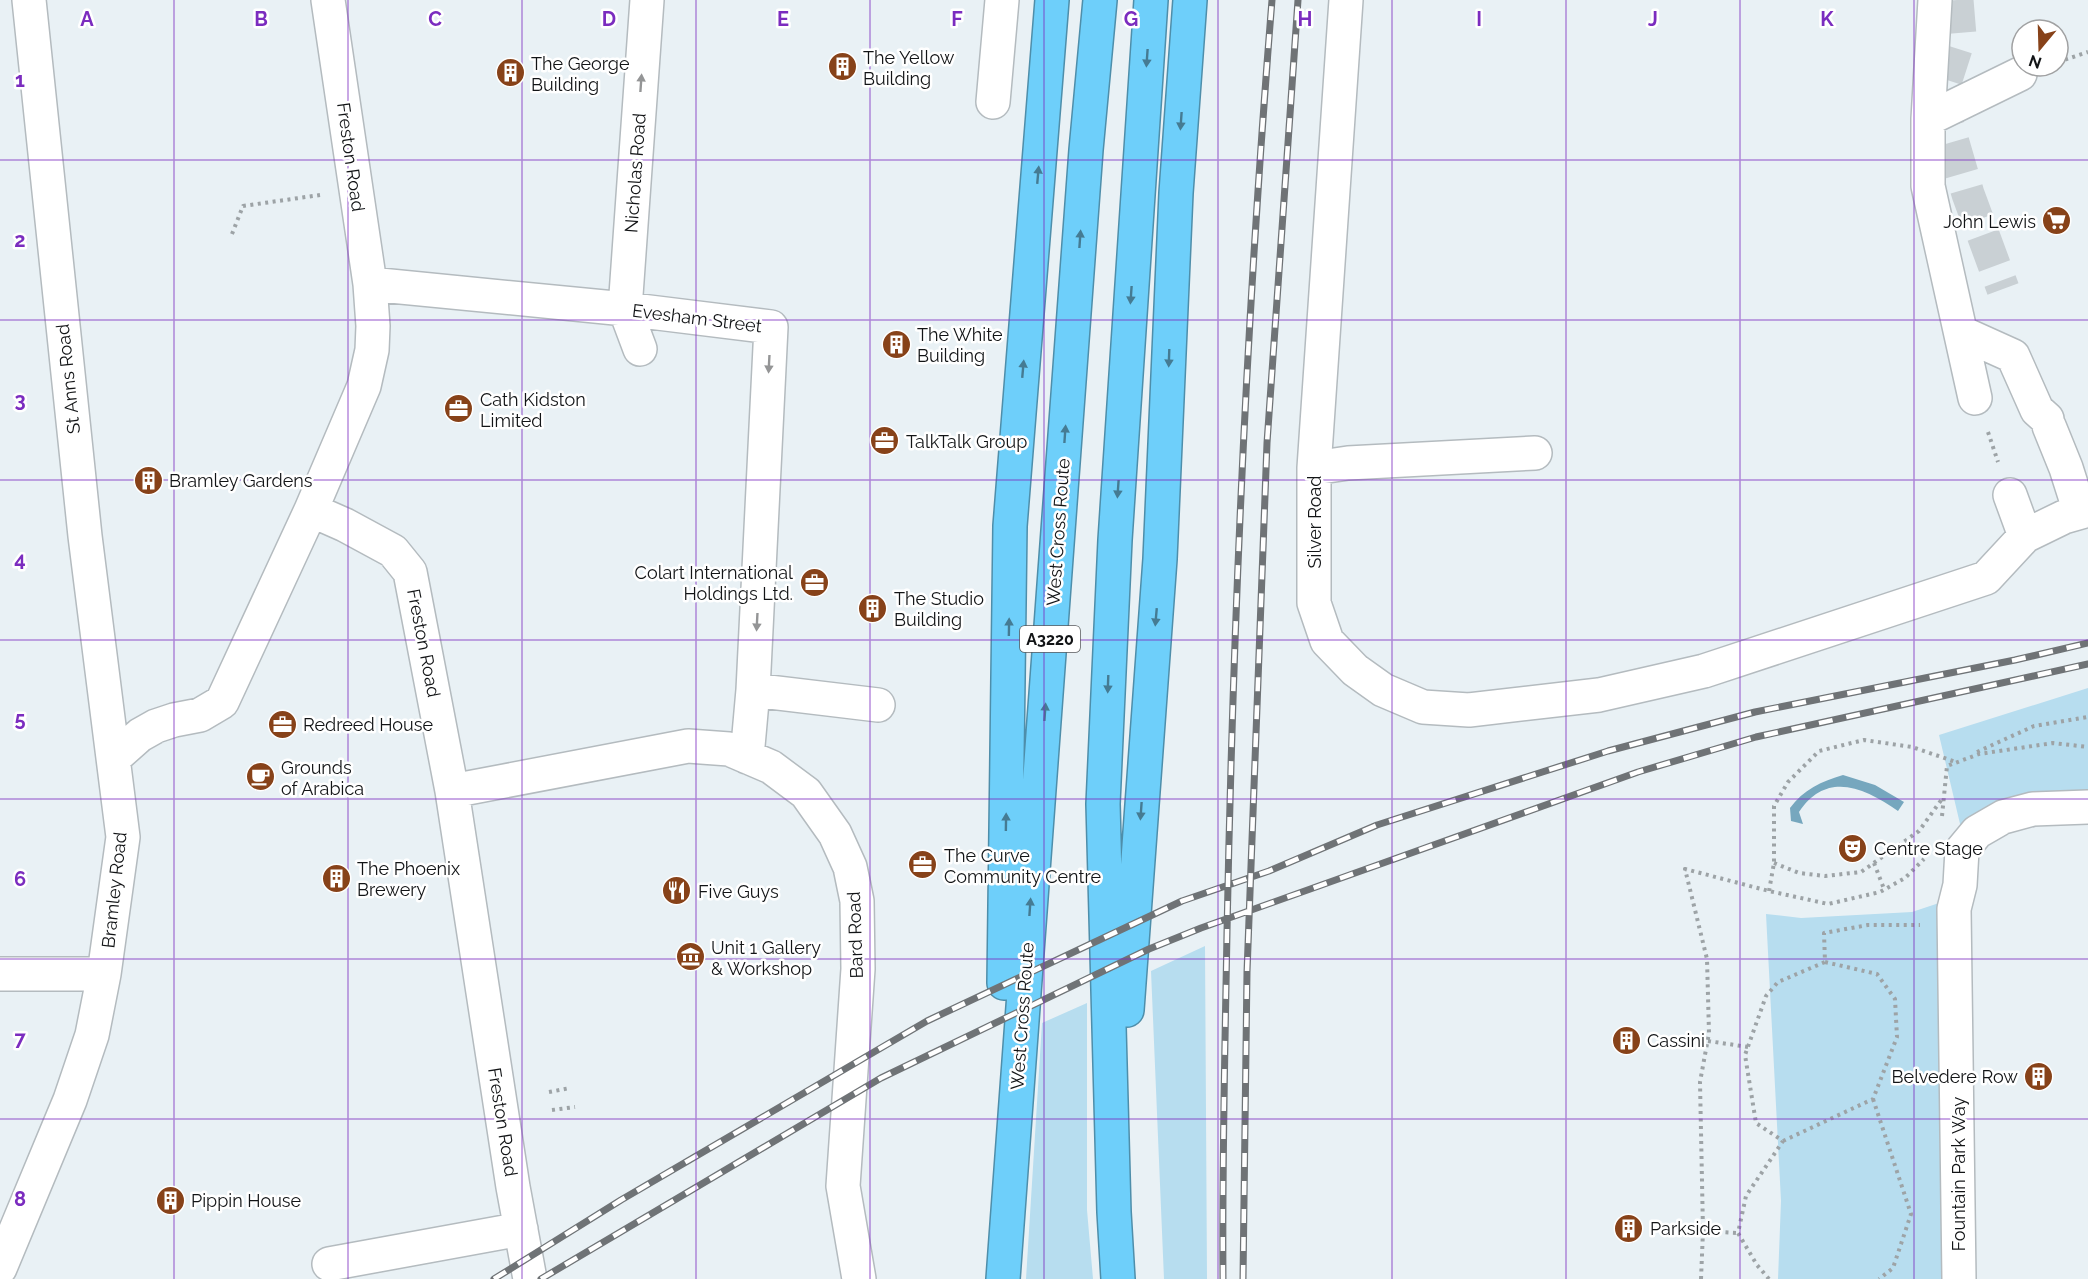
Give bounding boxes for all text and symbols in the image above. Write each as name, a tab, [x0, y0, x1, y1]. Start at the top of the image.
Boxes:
text: A	[80, 7, 94, 31]
text: B	[254, 7, 268, 31]
text: C	[428, 7, 442, 31]
text: D	[602, 7, 616, 31]
text: E	[777, 7, 789, 31]
text: F	[951, 7, 963, 31]
text: G	[1124, 7, 1138, 31]
text: H	[1298, 7, 1312, 31]
text: I	[1476, 7, 1482, 31]
text: J	[1648, 7, 1658, 31]
text: K	[1820, 7, 1834, 31]
north arrow	[2010, 18, 2070, 78]
place label: The Yellow Building	[863, 47, 955, 89]
one-way arrow	[1142, 49, 1151, 68]
building icon: The Yellow Building	[826, 51, 858, 83]
text: N	[2026, 51, 2044, 73]
place label: The George Building	[531, 53, 630, 95]
building icon: The George Building	[494, 57, 526, 89]
text: 1	[15, 68, 25, 92]
one-way arrow	[636, 74, 646, 93]
street label: Freston Road	[333, 101, 369, 213]
street label: Nicholas Road	[620, 112, 650, 234]
one-way arrow	[1176, 112, 1186, 131]
one-way arrow	[1033, 165, 1043, 184]
supermarket icon: John Lewis	[2041, 205, 2073, 237]
place label: John Lewis	[1943, 211, 2036, 232]
text: 2	[14, 228, 26, 252]
one-way arrow	[1075, 230, 1084, 249]
one-way arrow	[1126, 285, 1136, 304]
street label: Evesham Street	[631, 300, 763, 336]
street label: St Anns Road	[52, 323, 84, 435]
place label: The White Building	[917, 324, 1003, 366]
building icon: The White Building	[880, 328, 912, 360]
one-way arrow	[1164, 348, 1173, 367]
one-way arrow	[765, 354, 774, 373]
one-way arrow	[1018, 360, 1027, 379]
text: 3	[14, 388, 26, 412]
place label: Cath Kidston Limited	[480, 389, 586, 431]
office icon: Cath Kidston Limited	[443, 393, 475, 425]
one-way arrow	[1060, 424, 1070, 443]
office icon: TalkTalk Group	[869, 425, 901, 457]
place label: TalkTalk Group	[906, 431, 1027, 452]
street label: West Cross Route	[1042, 457, 1074, 606]
building icon: Bramley Gardens	[132, 464, 164, 496]
place label: Bramley Gardens	[169, 470, 313, 491]
street label: Silver Road	[1304, 476, 1325, 568]
one-way arrow	[1113, 480, 1123, 499]
text: 4	[14, 547, 26, 571]
place label: Colart International Holdings Ltd.	[635, 562, 793, 604]
office icon: Colart International Holdings Ltd.	[798, 566, 830, 598]
street label: Freston Road	[403, 587, 445, 699]
place label: The Studio Building	[894, 588, 984, 630]
building icon: The Studio Building	[857, 592, 889, 624]
one-way arrow	[1151, 607, 1161, 626]
one-way arrow	[752, 612, 761, 631]
one-way arrow	[1004, 617, 1013, 636]
road number: A3220	[1020, 626, 1080, 652]
one-way arrow	[1104, 675, 1113, 694]
one-way arrow	[1040, 703, 1049, 722]
text: 5	[14, 707, 26, 731]
office icon: Redreed House	[266, 708, 298, 740]
place label: Redreed House	[303, 714, 433, 735]
place label: Grounds of Arabica	[281, 757, 364, 799]
cafe icon: Grounds of Arabica	[244, 761, 276, 793]
one-way arrow	[1136, 802, 1146, 821]
one-way arrow	[1001, 812, 1011, 831]
street label: Bramley Road	[97, 831, 131, 949]
theatre icon: Centre Stage	[1837, 832, 1869, 864]
place label: Centre Stage	[1874, 838, 1983, 859]
place label: The Curve Community Centre	[944, 845, 1102, 887]
office icon: The Curve Community Centre	[907, 849, 939, 881]
place label: The Phoenix Brewery	[357, 858, 460, 900]
building icon: The Phoenix Brewery	[320, 862, 352, 894]
text: 6	[14, 867, 26, 891]
restaurant icon: Five Guys	[661, 875, 693, 907]
place label: Five Guys	[698, 881, 779, 902]
street label: Bard Road	[843, 891, 867, 979]
one-way arrow	[1026, 897, 1035, 916]
place label: Unit 1 Gallery & Workshop	[711, 937, 821, 979]
museum icon: Unit 1 Gallery & Workshop	[674, 941, 706, 973]
street label: West Cross Route	[1006, 941, 1038, 1090]
building icon: Cassini	[1610, 1024, 1642, 1056]
text: 7	[14, 1027, 26, 1051]
place label: Cassini	[1647, 1030, 1705, 1051]
building icon: Belvedere Row	[2023, 1060, 2055, 1092]
street label: Freston Road	[484, 1066, 522, 1178]
place label: Belvedere Row	[1892, 1066, 2018, 1087]
street label: Fountain Park Way	[1948, 1096, 1969, 1251]
building icon: Pippin House	[154, 1184, 186, 1216]
text: 8	[14, 1187, 26, 1211]
place label: Pippin House	[191, 1190, 302, 1211]
building icon: Parkside	[1613, 1212, 1645, 1244]
place label: Parkside	[1650, 1218, 1722, 1239]

